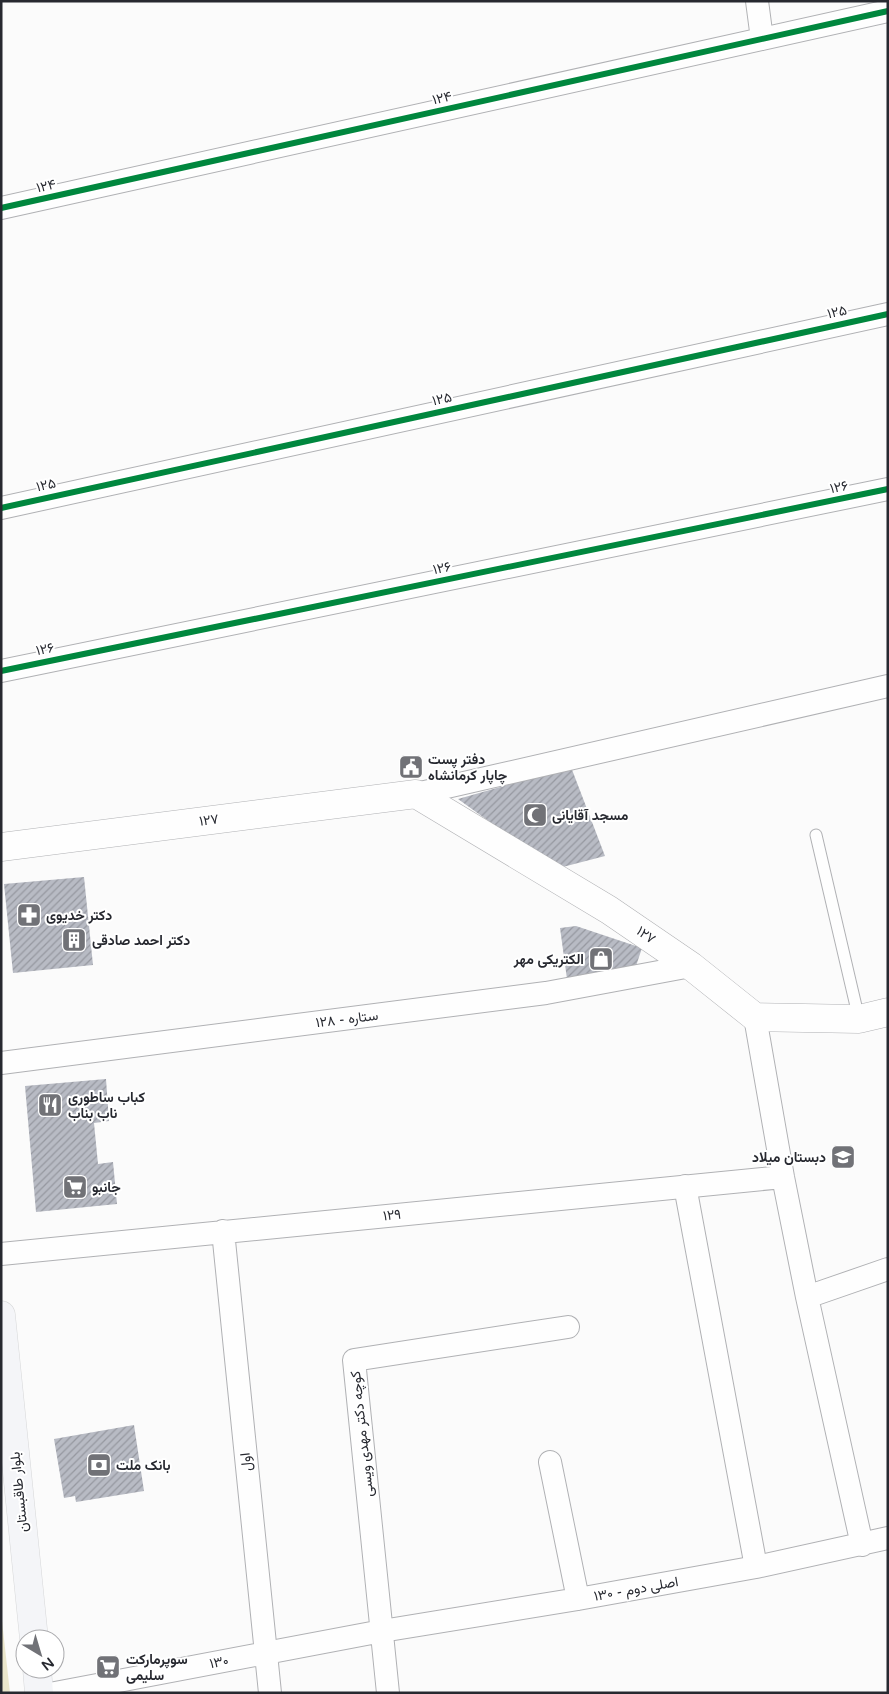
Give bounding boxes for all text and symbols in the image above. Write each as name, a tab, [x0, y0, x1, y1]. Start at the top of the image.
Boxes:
street label: ۱۲۴	[431, 88, 453, 108]
street label: ۱۲۴	[35, 176, 57, 196]
street label: ۱۲۵	[826, 302, 848, 322]
street label: ۱۲۵	[431, 389, 453, 409]
street label: ۱۲۵	[35, 475, 57, 495]
street label: ۱۲۶	[828, 477, 850, 497]
street label: ۱۲۶	[431, 558, 453, 578]
street label: ۱۲۶	[34, 639, 56, 659]
place label: دفتر پست چاپار کرمانشاه	[428, 751, 508, 785]
public building icon: دفتر پست چاپار کرمانشاه	[398, 754, 424, 780]
mosque icon: مسجد آقایانی	[522, 802, 548, 828]
place label: مسجد آقایانی	[552, 807, 629, 824]
street label: ۱۲۷	[198, 810, 220, 830]
pharmacy icon: دکتر خدیوی	[16, 902, 42, 928]
place label: دکتر خدیوی	[46, 907, 112, 924]
street label: ۱۲۷	[633, 922, 659, 948]
building icon: دکتر احمد صادقی	[61, 927, 87, 953]
place label: دکتر احمد صادقی	[92, 932, 190, 949]
shop icon: الکتریکی مهر	[588, 946, 614, 972]
place label: الکتریکی مهر	[513, 951, 584, 968]
street label: ۱۲۸ - ستاره	[315, 1007, 379, 1031]
place label: کباب ساطوری ناب بناب	[68, 1089, 145, 1122]
restaurant icon: کباب ساطوری ناب بناب	[37, 1092, 63, 1118]
school or university icon: دبستان میلاد	[830, 1144, 856, 1170]
place label: دبستان میلاد	[752, 1149, 826, 1166]
supermarket icon: جانبو	[62, 1174, 88, 1200]
place label: جانبو	[92, 1179, 121, 1196]
street label: ۱۲۹	[382, 1206, 402, 1224]
street label: کوچه دکتر مهدی ویسی	[347, 1370, 378, 1498]
street label: بلوار طاقبستان	[6, 1451, 32, 1533]
bank icon: بانک ملت	[86, 1452, 112, 1478]
street label: اول	[237, 1452, 256, 1472]
place label: بانک ملت	[116, 1457, 170, 1474]
street label: اصلی دوم - ۱۳۰	[592, 1573, 680, 1605]
north arrow	[15, 1629, 65, 1679]
place label: سوپرمارکت سلیمی	[126, 1651, 188, 1684]
street label: ۱۳۰	[208, 1652, 230, 1672]
text: N	[38, 1654, 57, 1674]
supermarket icon: سوپرمارکت سلیمی	[95, 1654, 121, 1680]

